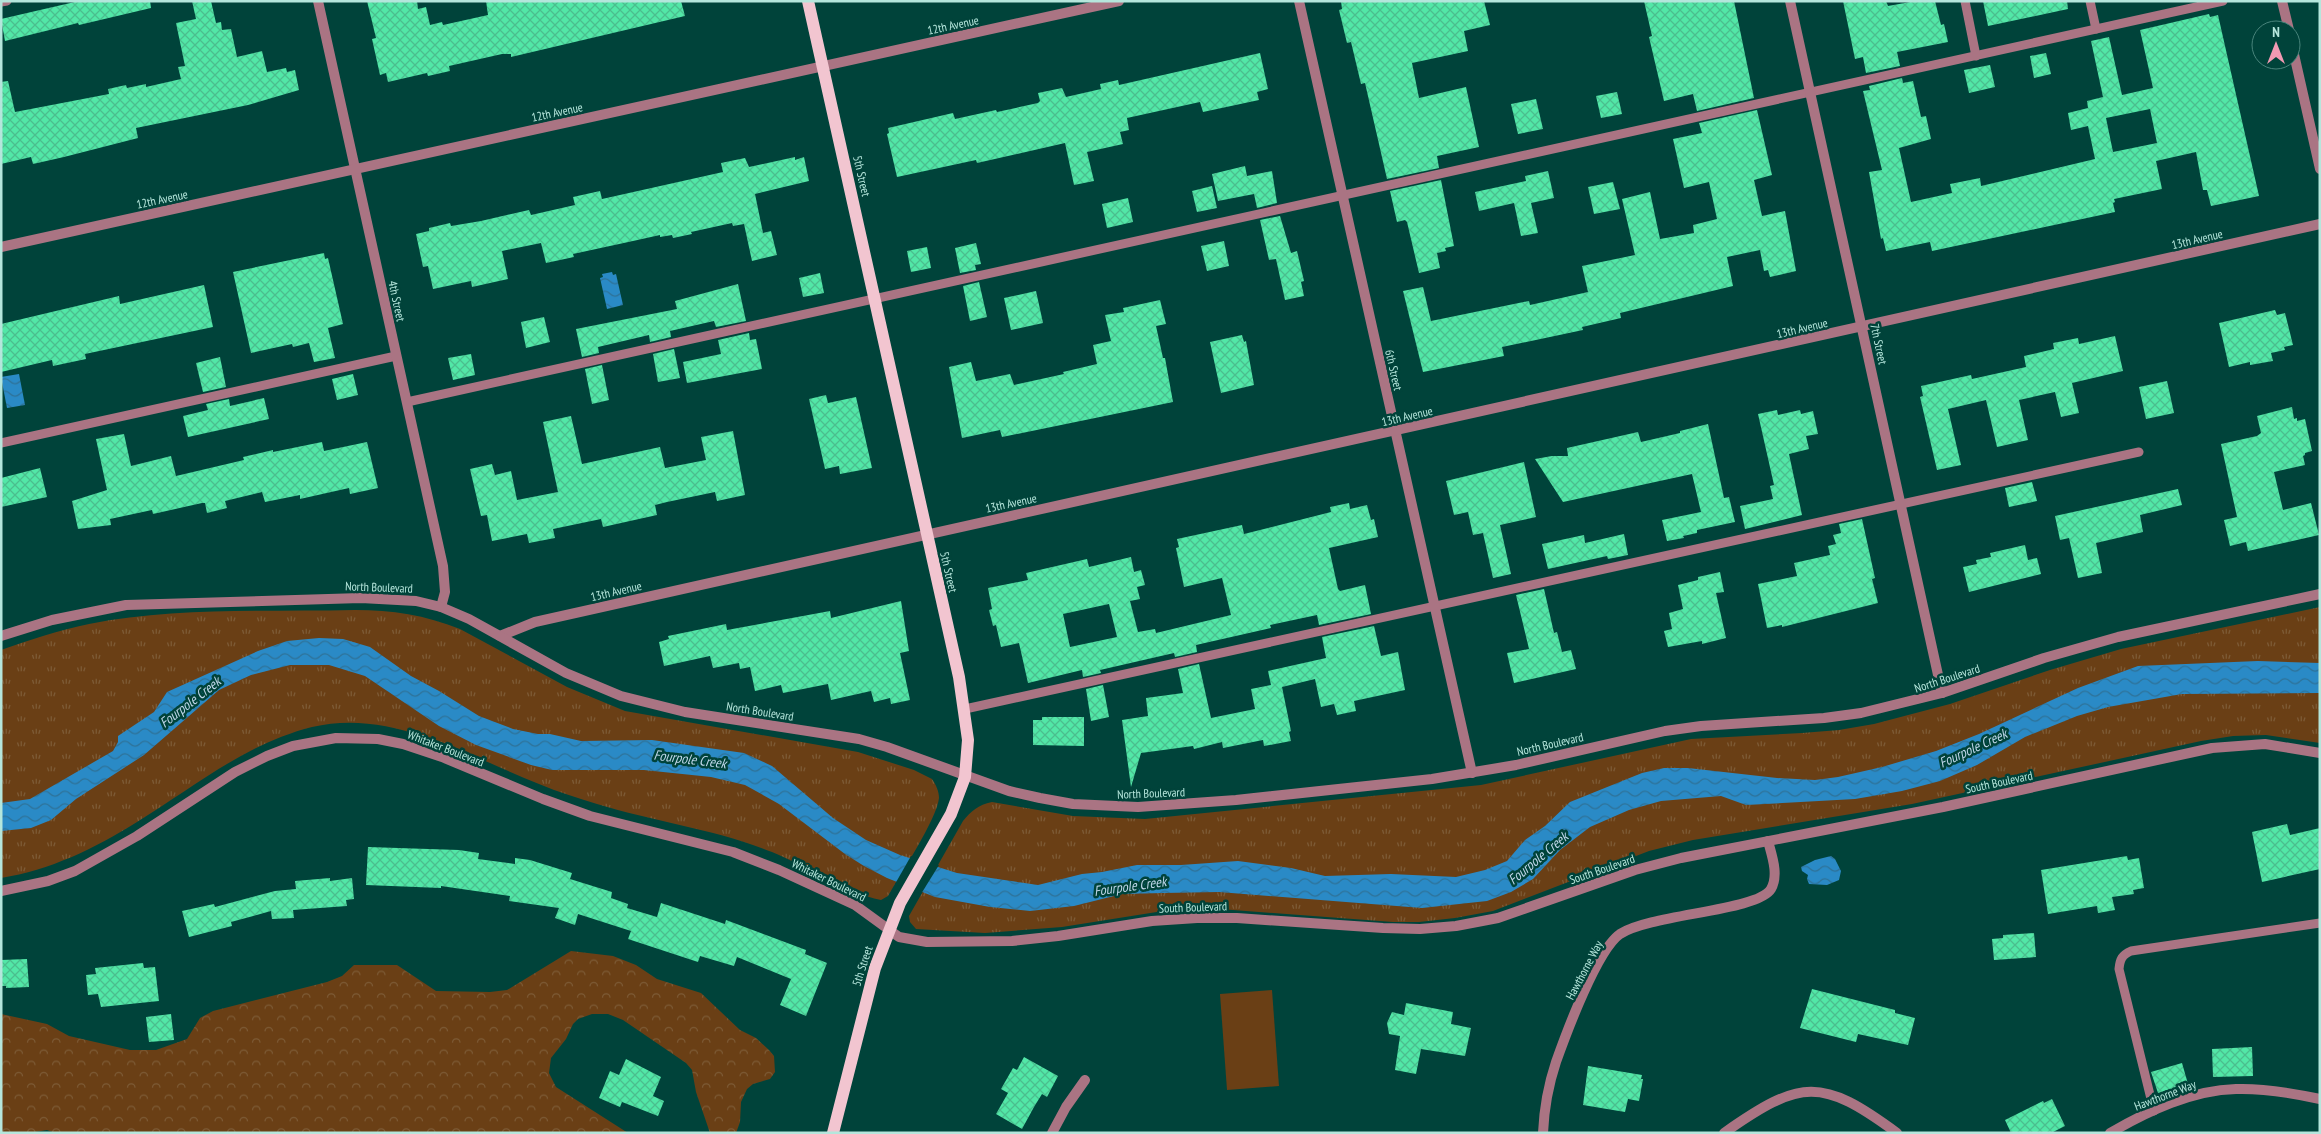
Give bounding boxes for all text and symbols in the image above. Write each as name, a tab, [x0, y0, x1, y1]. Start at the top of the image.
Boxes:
street label: 12th Avenue	[926, 12, 980, 38]
north arrow	[2251, 20, 2301, 70]
text: N	[2272, 23, 2280, 41]
street label: 12th Avenue	[530, 99, 584, 125]
street label: 5th Street	[850, 154, 874, 199]
street label: 12th Avenue	[135, 186, 189, 212]
street label: 13th Avenue	[2170, 226, 2224, 252]
street label: 4th Street	[385, 279, 409, 323]
street label: 13th Avenue	[1775, 315, 1829, 341]
street label: 7th Street	[1867, 322, 1891, 366]
street label: 6th Street	[1382, 348, 1406, 393]
street label: 13th Avenue	[1380, 403, 1434, 429]
street label: 13th Avenue	[984, 490, 1038, 516]
street label: 5th Street	[937, 550, 961, 595]
street label: North Boulevard	[345, 578, 413, 596]
street label: 13th Avenue	[589, 578, 643, 604]
street label: North Boulevard	[1912, 660, 1982, 696]
water label: Fourpole Creek	[156, 672, 225, 732]
street label: North Boulevard	[725, 698, 795, 724]
water label: Fourpole Creek	[1936, 724, 2011, 772]
street label: Whitaker Boulevard	[406, 727, 486, 769]
street label: North Boulevard	[1515, 729, 1585, 759]
water label: Fourpole Creek	[653, 746, 729, 773]
street label: South Boulevard	[1964, 768, 2034, 796]
street label: North Boulevard	[1117, 784, 1185, 802]
water label: Fourpole Creek	[1504, 827, 1573, 888]
street label: South Boulevard	[1567, 851, 1637, 887]
street label: Whitaker Boulevard	[789, 856, 869, 904]
water label: Fourpole Creek	[1093, 872, 1169, 900]
street label: South Boulevard	[1159, 898, 1227, 916]
street label: Hawthorne Way	[1562, 937, 1606, 1002]
street label: 5th Street	[848, 943, 876, 988]
street label: Hawthorne Way	[2132, 1076, 2198, 1114]

